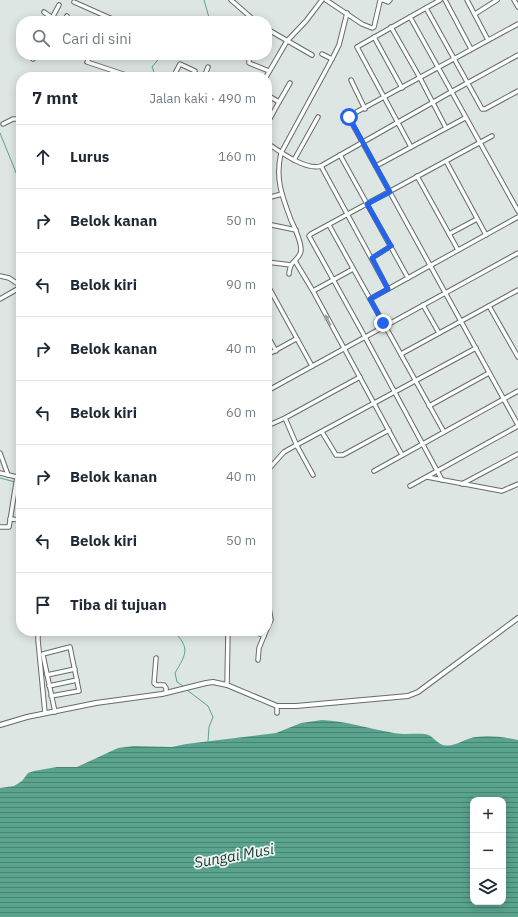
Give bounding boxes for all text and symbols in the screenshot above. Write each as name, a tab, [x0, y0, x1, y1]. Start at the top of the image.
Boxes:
search box	[16, 16, 272, 60]
icon: search	[30, 27, 52, 49]
text: Cari di sini	[62, 29, 131, 48]
text: 7 mnt	[32, 87, 78, 109]
text: Jalan kaki · 490 m	[149, 90, 256, 107]
route start	[340, 108, 358, 126]
icon: ahead	[32, 146, 54, 168]
text: Lurus	[70, 147, 109, 166]
text: 160 m	[218, 148, 256, 165]
icon: right	[32, 210, 54, 232]
text: Belok kanan	[70, 211, 157, 230]
text: 50 m	[226, 212, 256, 229]
icon: left	[32, 274, 54, 296]
text: Belok kiri	[70, 275, 137, 294]
text: 90 m	[226, 276, 256, 293]
one-way arrow	[325, 314, 332, 326]
route end	[374, 314, 392, 332]
icon: right	[32, 338, 54, 360]
text: Belok kanan	[70, 339, 157, 358]
text: 40 m	[226, 340, 256, 357]
icon: left	[32, 402, 54, 424]
text: Belok kiri	[70, 403, 137, 422]
text: 60 m	[226, 404, 256, 421]
icon: right	[32, 466, 54, 488]
text: Belok kanan	[70, 467, 157, 486]
text: 40 m	[226, 468, 256, 485]
icon: left	[32, 530, 54, 552]
text: Belok kiri	[70, 531, 137, 550]
text: 50 m	[226, 532, 256, 549]
icon: arrive	[32, 594, 54, 616]
text: Tiba di tujuan	[70, 595, 167, 614]
map controls	[470, 797, 506, 905]
button: +	[470, 797, 506, 833]
button: −	[470, 833, 506, 869]
water label: Sungai Musi	[193, 839, 275, 872]
button: layers	[470, 869, 506, 905]

